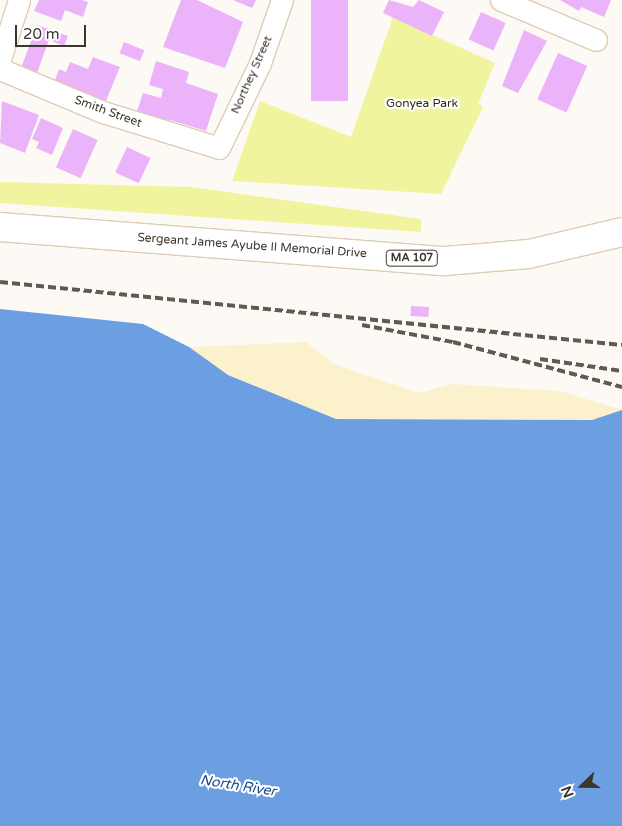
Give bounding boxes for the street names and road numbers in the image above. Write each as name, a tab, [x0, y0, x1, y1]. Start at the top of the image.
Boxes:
street label: Northey Street	[228, 34, 276, 116]
street label: Smith Street	[72, 93, 144, 131]
street label: Sergeant James Ayube II Memorial Drive	[137, 231, 367, 261]
road number: MA 107	[386, 250, 438, 266]

